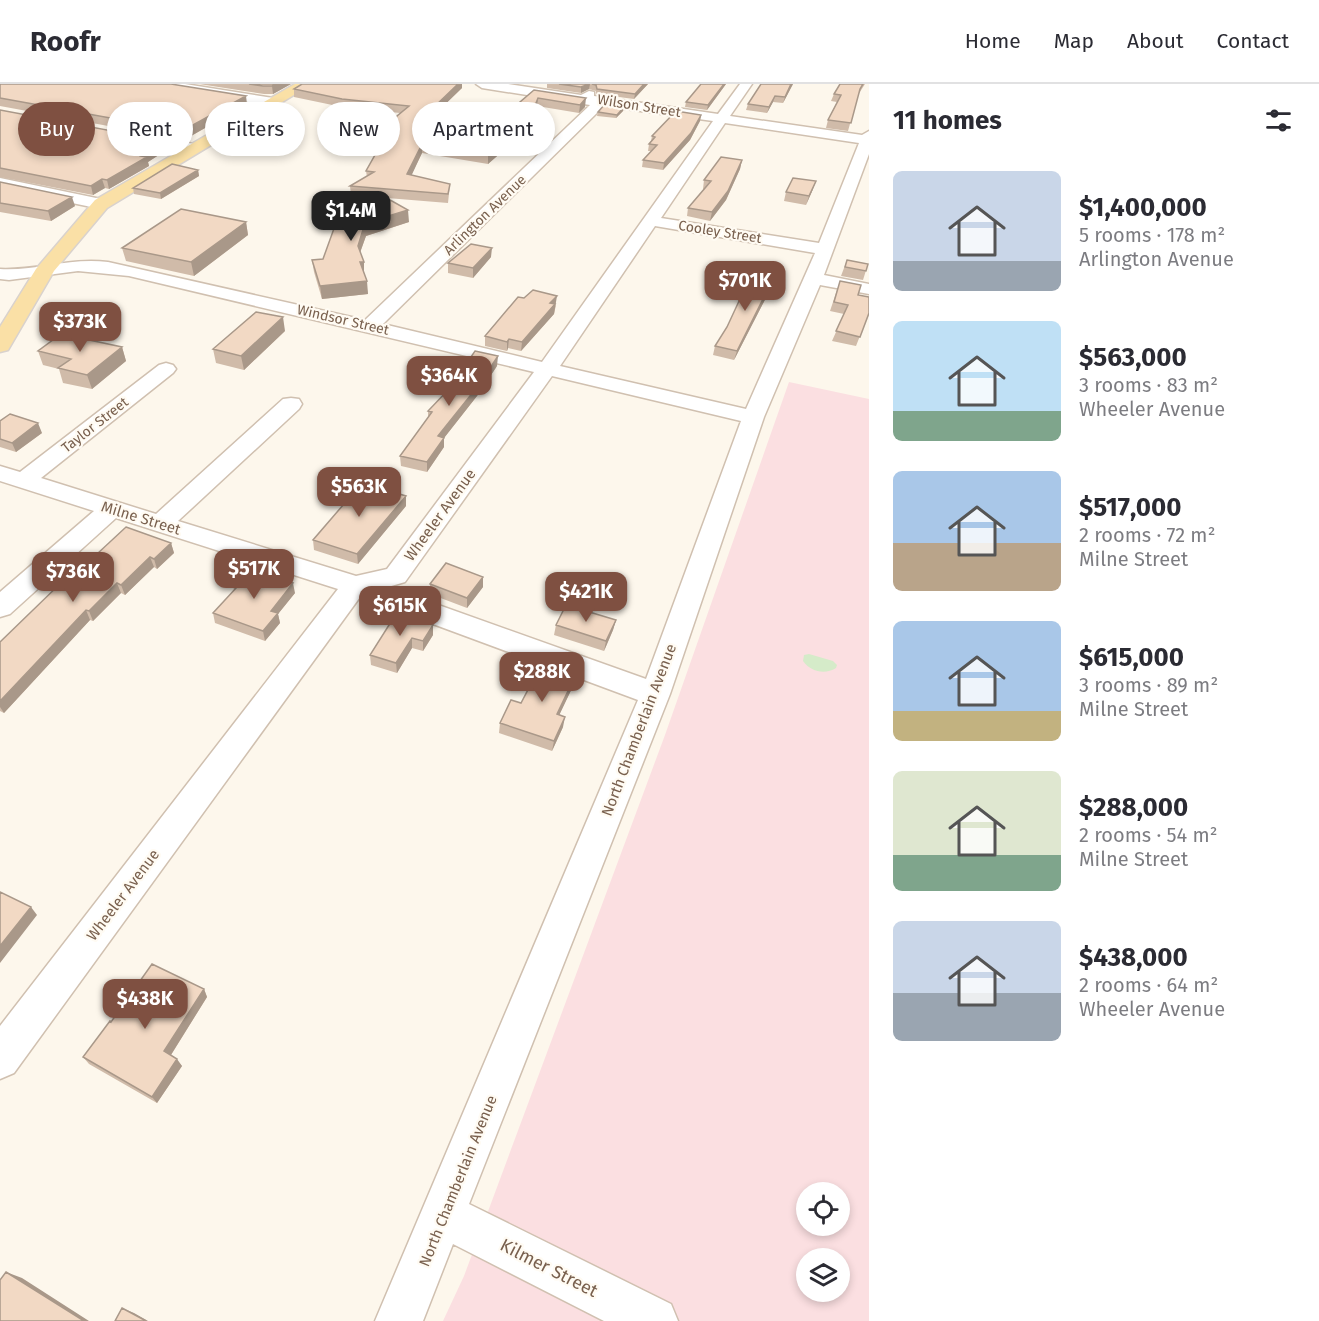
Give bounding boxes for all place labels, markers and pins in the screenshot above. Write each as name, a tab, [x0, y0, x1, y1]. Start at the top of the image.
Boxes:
pin: $1.4M	[309, 191, 393, 242]
pin: $701K	[703, 261, 787, 312]
pin: $373K	[38, 302, 122, 353]
pin: $364K	[407, 356, 491, 407]
pin: $563K	[317, 467, 401, 518]
pin: $517K	[212, 549, 296, 600]
pin: $736K	[31, 552, 115, 603]
pin: $421K	[544, 572, 628, 623]
pin: $615K	[358, 586, 442, 637]
pin: $288K	[500, 652, 584, 703]
pin: $438K	[103, 979, 187, 1030]

